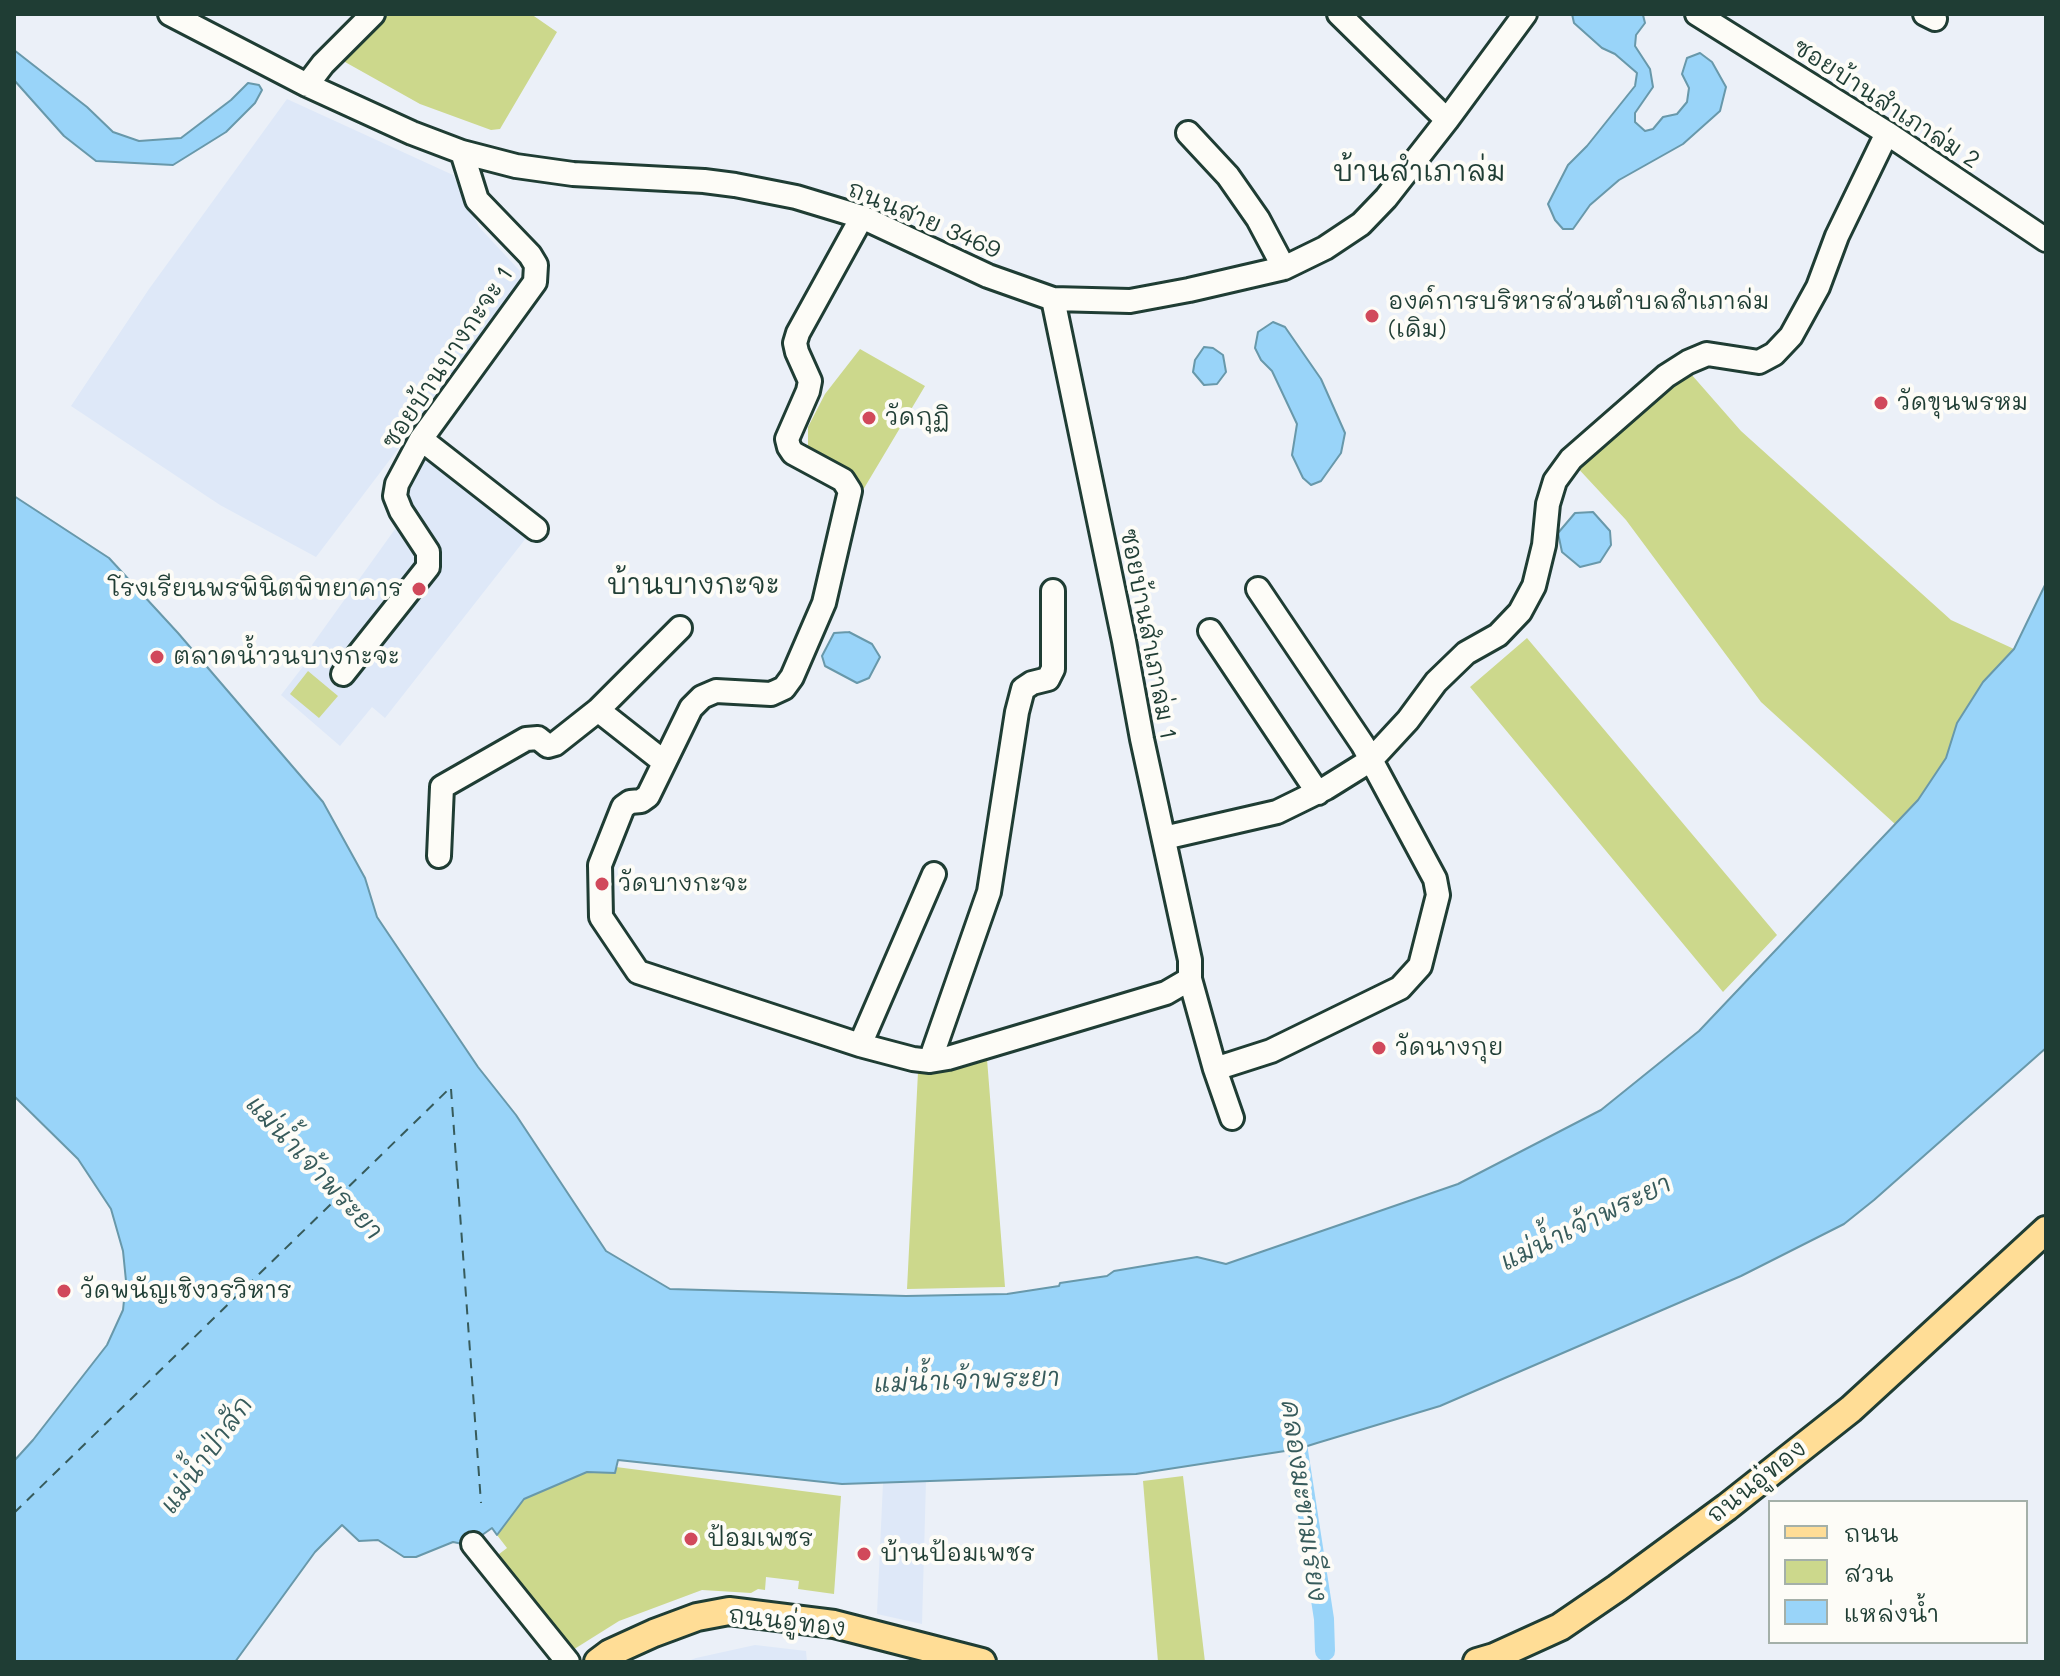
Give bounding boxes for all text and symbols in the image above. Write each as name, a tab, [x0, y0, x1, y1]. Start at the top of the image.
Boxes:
street label: ซอยบ้านสำเภาล่ม 2	[1787, 33, 1985, 175]
district label: บ้านสำเภาล่ม	[1332, 155, 1506, 189]
street label: ถนนสาย 3469	[843, 175, 1005, 265]
street label: ซอยบ้านบางกะจะ 1	[376, 261, 520, 455]
place label: องค์การบริหารส่วนตำบลสำเภาล่ม (เดิม)	[1388, 288, 1769, 344]
marker: องค์การบริหารส่วนตำบลสำเภาล่ม (เดิม)	[1363, 307, 1381, 325]
place label: วัดขุนพรหม	[1897, 389, 2028, 417]
marker: วัดขุนพรหม	[1872, 394, 1890, 412]
place label: วัดกุฏิ	[885, 404, 950, 432]
marker: วัดกุฏิ	[860, 409, 878, 427]
street label: ซอยบ้านสำเภาล่ม 1	[1113, 526, 1183, 742]
district label: บ้านบางกะจะ	[606, 568, 780, 602]
place label: โรงเรียนพรพินิตพิทยาคาร	[108, 575, 403, 603]
marker: โรงเรียนพรพินิตพิทยาคาร	[410, 580, 428, 598]
place label: ตลาดน้ำวนบางกะจะ	[173, 643, 400, 671]
marker: ตลาดน้ำวนบางกะจะ	[148, 648, 166, 666]
place label: วัดบางกะจะ	[618, 870, 748, 898]
marker: วัดบางกะจะ	[593, 875, 611, 893]
place label: วัดนางกุย	[1395, 1034, 1503, 1062]
marker: วัดนางกุย	[1370, 1039, 1388, 1057]
water label: แม่น้ำเจ้าพระยา	[239, 1089, 389, 1247]
water label: แม่น้ำเจ้าพระยา	[1496, 1168, 1676, 1278]
place label: วัดพนัญเชิงวรวิหาร	[80, 1277, 292, 1305]
marker: วัดพนัญเชิงวรวิหาร	[55, 1282, 73, 1300]
water label: แม่น้ำเจ้าพระยา	[874, 1362, 1060, 1400]
water label: แม่น้ำป่าสัก	[154, 1390, 260, 1520]
water label: คลองมะขามเรียง	[1273, 1398, 1333, 1604]
street label: ถนนอู่ทอง	[1702, 1434, 1812, 1530]
legend	[1768, 1500, 2028, 1644]
text: ถนน	[1844, 1517, 1898, 1548]
place label: ป้อมเพชร	[707, 1525, 813, 1553]
marker: ป้อมเพชร	[682, 1530, 700, 1548]
place label: บ้านป้อมเพชร	[880, 1540, 1035, 1568]
marker: บ้านป้อมเพชร	[855, 1545, 873, 1563]
text: สวน	[1844, 1557, 1894, 1588]
text: แหล่งน้ำ	[1844, 1597, 1939, 1628]
street label: ถนนอู่ทอง	[727, 1601, 847, 1643]

